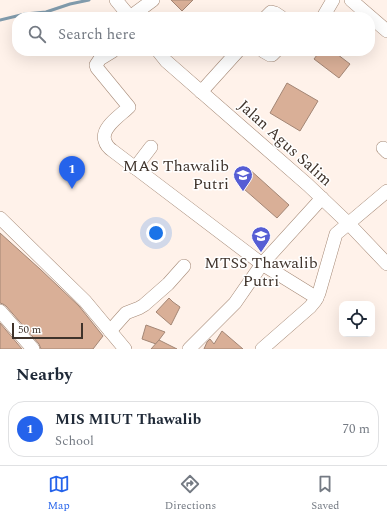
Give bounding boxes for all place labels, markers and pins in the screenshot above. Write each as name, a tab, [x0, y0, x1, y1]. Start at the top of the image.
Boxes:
place label: MAS Thawalib Putri	[123, 154, 229, 196]
pin: 1	[59, 156, 85, 189]
school or university icon: MAS Thawalib Putri	[232, 164, 254, 192]
school or university icon: MTSS Thawalib Putri	[250, 225, 272, 253]
place label: MTSS Thawalib Putri	[204, 251, 318, 293]

